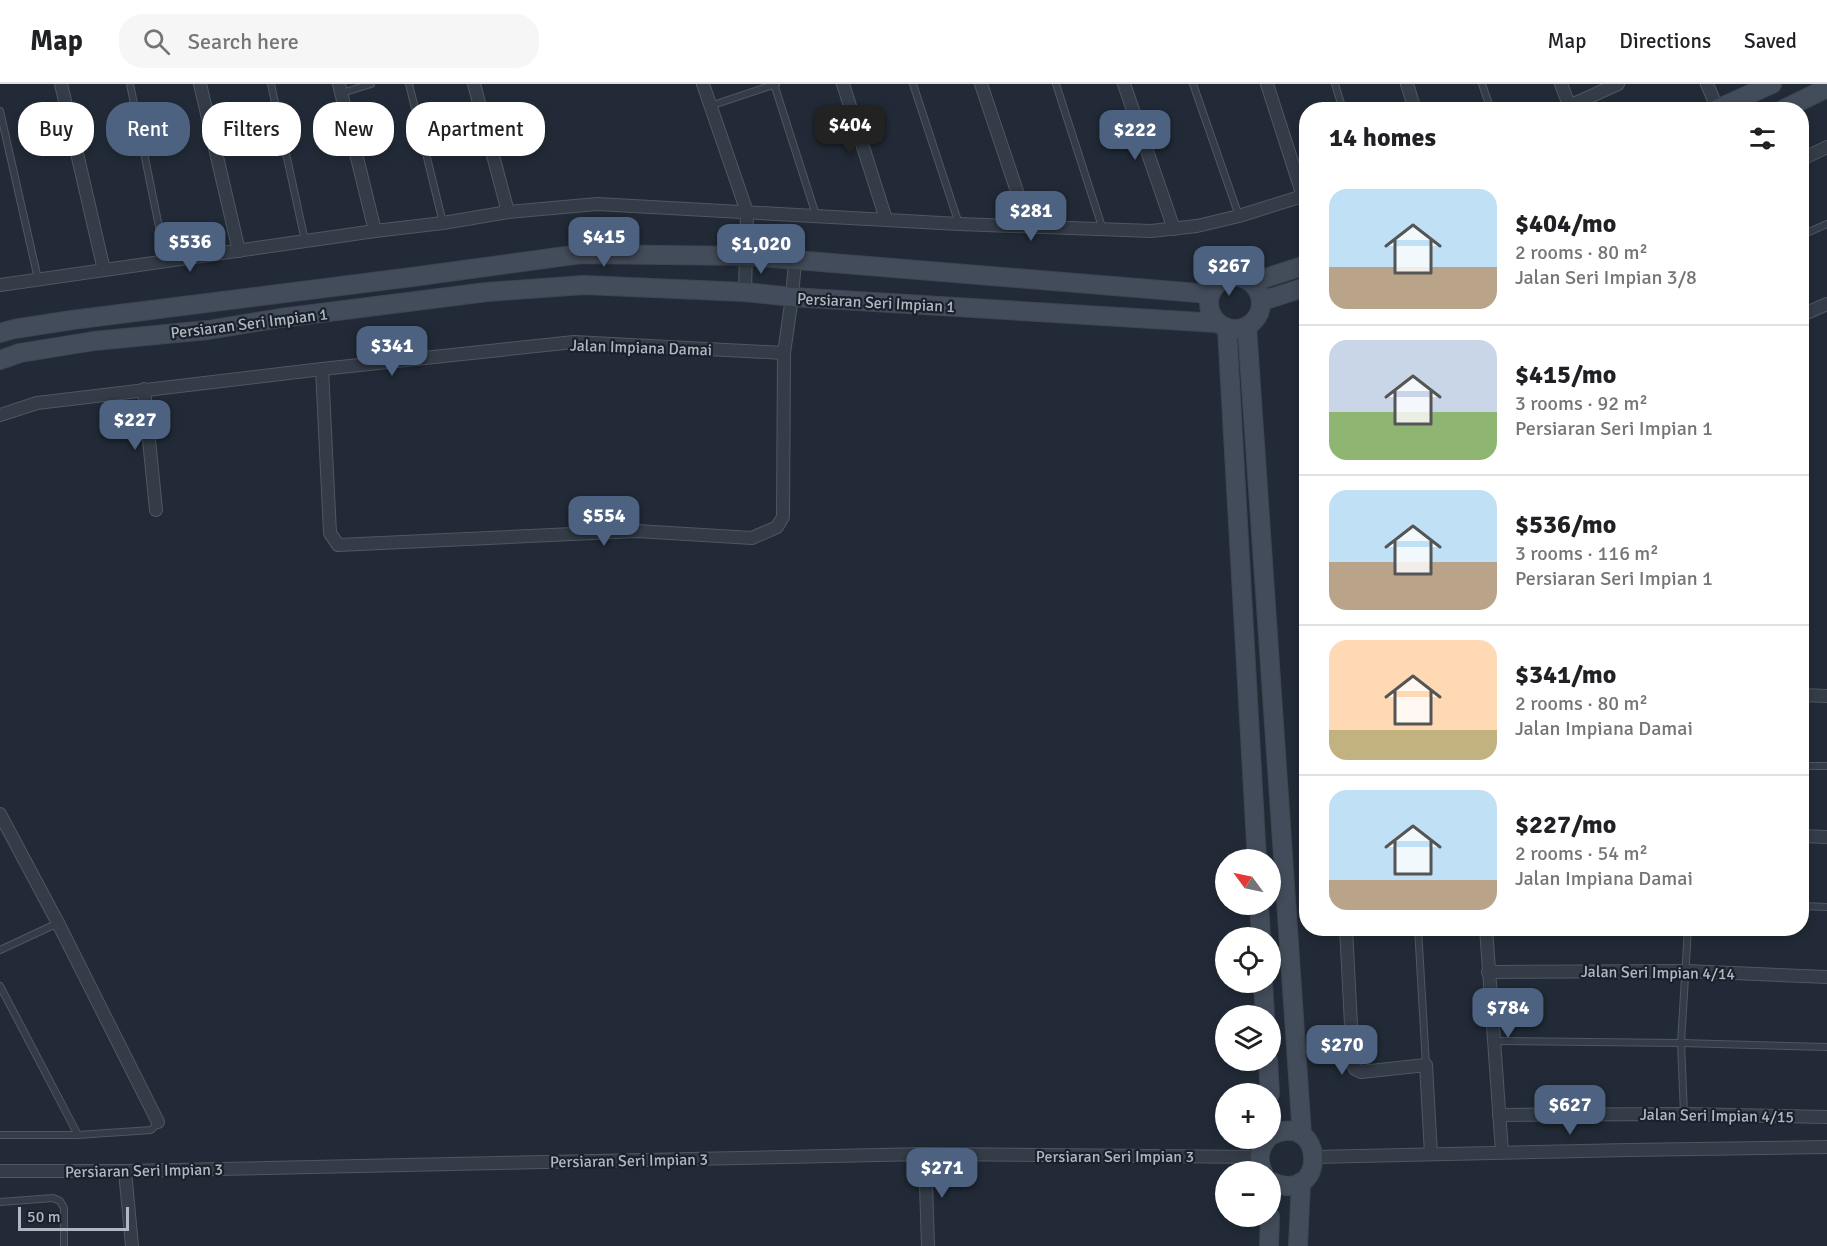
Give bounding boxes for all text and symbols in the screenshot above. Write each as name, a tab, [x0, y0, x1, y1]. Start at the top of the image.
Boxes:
search box	[119, 14, 539, 68]
text: Map	[30, 24, 83, 58]
icon: search	[140, 25, 173, 58]
text: Search here	[188, 28, 299, 55]
text: Map	[1548, 28, 1586, 54]
text: Directions	[1619, 28, 1711, 54]
text: Saved	[1744, 28, 1797, 54]
chip: Buy	[18, 102, 94, 156]
chip: Rent	[106, 102, 190, 156]
chip: Filters	[202, 102, 301, 156]
chip: New	[313, 102, 394, 156]
chip: Apartment	[406, 102, 545, 156]
pin: $404	[814, 105, 886, 156]
pin: $222	[1099, 110, 1171, 161]
text: $404	[828, 112, 872, 137]
text: $222	[1113, 117, 1157, 142]
text: 14 homes	[1329, 122, 1436, 154]
icon: filters	[1746, 122, 1779, 155]
pin: $281	[995, 191, 1067, 242]
text: $281	[1009, 198, 1053, 223]
text: $404/mo	[1515, 208, 1616, 240]
icon: home	[1377, 213, 1449, 285]
pin: $415	[568, 217, 640, 268]
pin: $536	[154, 222, 226, 273]
text: $415	[582, 224, 626, 249]
pin: $1,020	[712, 224, 810, 275]
text: $536	[168, 229, 212, 254]
text: $1,020	[731, 231, 791, 256]
text: 2 rooms · 80 m²	[1515, 240, 1648, 265]
pin: $267	[1193, 246, 1265, 297]
text: $267	[1207, 253, 1251, 278]
text: Jalan Seri Impian 3/8	[1515, 265, 1697, 290]
street label: Persiaran Seri Impian 1	[796, 289, 956, 317]
street label: Persiaran Seri Impian 1	[169, 304, 329, 344]
pin: $341	[356, 326, 428, 377]
text: $341	[370, 333, 414, 358]
street label: Jalan Impiana Damai	[570, 336, 712, 360]
text: $415/mo	[1515, 359, 1616, 391]
icon: home	[1377, 364, 1449, 436]
text: 3 rooms · 92 m²	[1515, 391, 1648, 416]
pin: $227	[99, 400, 171, 451]
text: $227	[113, 407, 157, 432]
text: Persiaran Seri Impian 1	[1515, 416, 1713, 441]
pin: $554	[568, 496, 640, 547]
text: $554	[582, 503, 626, 528]
text: $536/mo	[1515, 509, 1616, 541]
icon: home	[1377, 514, 1449, 586]
text: 3 rooms · 116 m²	[1515, 541, 1659, 566]
text: Persiaran Seri Impian 1	[1515, 566, 1713, 591]
text: $341/mo	[1515, 659, 1616, 691]
icon: home	[1377, 664, 1449, 736]
text: 2 rooms · 80 m²	[1515, 691, 1648, 716]
text: Jalan Impiana Damai	[1515, 716, 1693, 741]
text: $227/mo	[1515, 809, 1616, 841]
icon: home	[1377, 814, 1449, 886]
text: 2 rooms · 54 m²	[1515, 841, 1648, 866]
north arrow	[1215, 849, 1281, 915]
map controls	[1215, 849, 1281, 1227]
text: Jalan Impiana Damai	[1515, 866, 1693, 891]
button: locate	[1215, 927, 1281, 993]
street label: Jalan Seri Impian 4/14	[1581, 962, 1736, 984]
pin: $784	[1472, 988, 1544, 1039]
text: $784	[1486, 995, 1530, 1020]
button: layers	[1215, 1005, 1281, 1071]
pin: $270	[1306, 1025, 1378, 1076]
text: $270	[1320, 1032, 1364, 1057]
button: +	[1215, 1083, 1281, 1149]
pin: $627	[1534, 1085, 1606, 1136]
text: $627	[1548, 1092, 1592, 1117]
street label: Jalan Seri Impian 4/15	[1640, 1105, 1794, 1127]
street label: Persiaran Seri Impian 3	[1036, 1147, 1194, 1167]
pin: $271	[906, 1148, 978, 1199]
street label: Persiaran Seri Impian 3	[550, 1150, 708, 1172]
text: $271	[920, 1155, 964, 1180]
street label: Persiaran Seri Impian 3	[65, 1160, 223, 1182]
button: −	[1215, 1161, 1281, 1227]
scale bar	[18, 1204, 129, 1232]
text: 50 m	[27, 1207, 61, 1227]

